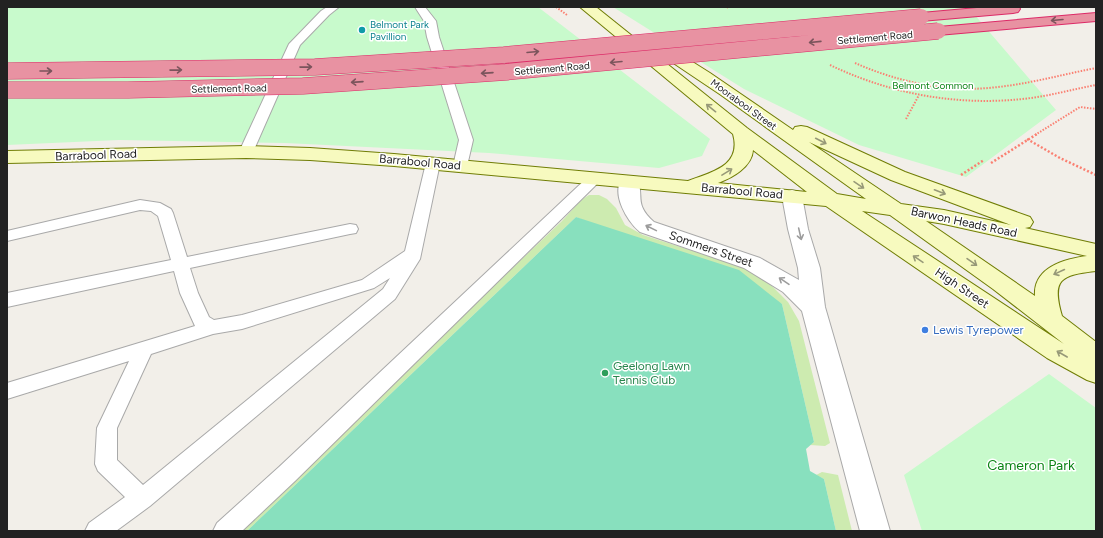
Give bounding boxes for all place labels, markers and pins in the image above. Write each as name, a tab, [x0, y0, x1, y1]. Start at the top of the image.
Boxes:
place label: Belmont Park Pavillion	[370, 18, 429, 43]
marker: Belmont Park Pavillion	[357, 25, 367, 35]
place label: Lewis Tyrepower	[933, 323, 1024, 337]
marker: Lewis Tyrepower	[920, 325, 930, 335]
place label: Geelong Lawn Tennis Club	[613, 359, 690, 387]
marker: Geelong Lawn Tennis Club	[600, 368, 610, 378]

